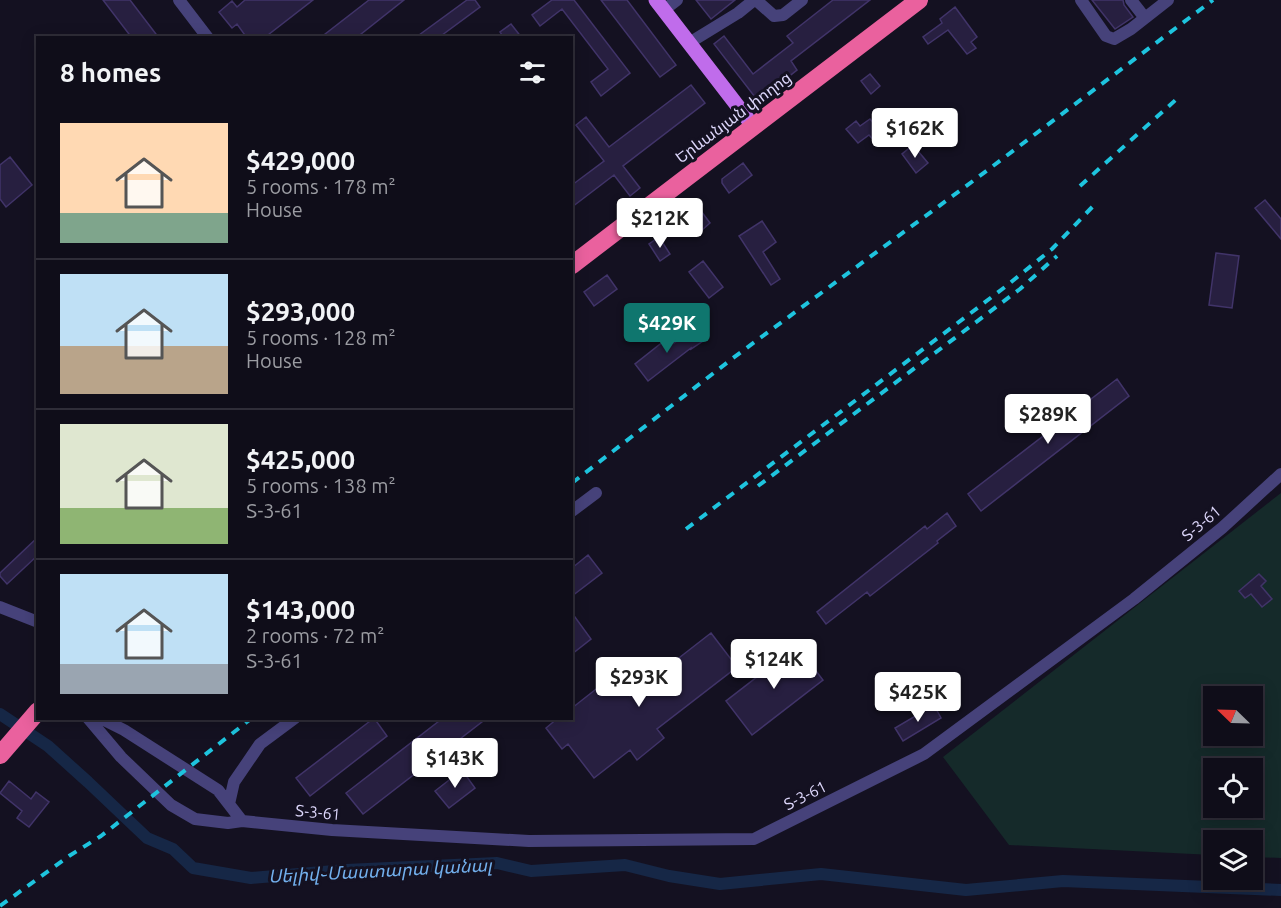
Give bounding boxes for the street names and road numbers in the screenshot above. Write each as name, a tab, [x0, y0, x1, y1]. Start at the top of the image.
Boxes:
street label: Երևանյան փողոց	[672, 68, 795, 167]
street label: Տ-3-61	[1178, 501, 1224, 545]
street label: Տ-3-61	[781, 777, 829, 813]
street label: Տ-3-61	[295, 801, 341, 823]

